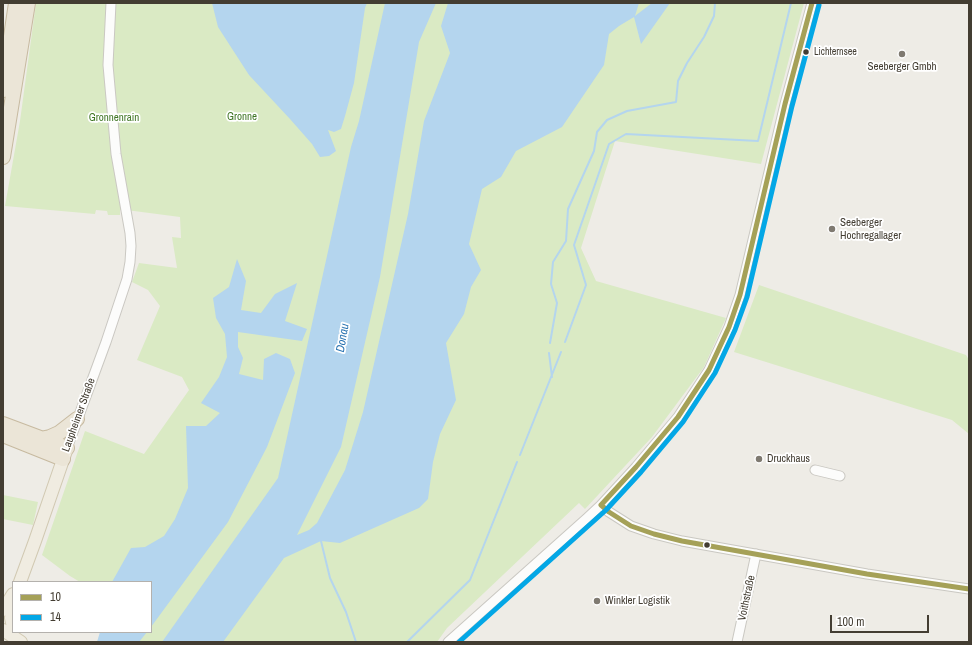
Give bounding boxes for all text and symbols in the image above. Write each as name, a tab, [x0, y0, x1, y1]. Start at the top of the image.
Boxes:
place label: Lichternsee	[814, 46, 857, 58]
marker: Lichternsee	[801, 47, 811, 57]
marker: Seeberger Gmbh	[897, 49, 907, 59]
place label: Seeberger Gmbh	[867, 60, 937, 74]
park label: Gronne	[227, 110, 257, 124]
park label: Gronnenrain	[89, 111, 139, 125]
place label: Seeberger Hochregallager	[840, 216, 901, 242]
marker: Seeberger Hochregallager	[827, 224, 837, 234]
water label: Donau	[333, 322, 353, 354]
street label: Laupheimer Straße	[60, 376, 98, 454]
place label: Druckhaus	[767, 452, 810, 466]
marker: Druckhaus	[754, 454, 764, 464]
unlabelled marker	[702, 540, 712, 550]
street label: Voithstraße	[736, 574, 758, 622]
legend	[12, 581, 152, 633]
text: 10	[50, 589, 61, 605]
place label: Winkler Logistik	[605, 594, 670, 608]
marker: Winkler Logistik	[592, 596, 602, 606]
scale bar	[832, 607, 931, 633]
text: 14	[50, 609, 61, 625]
text: 100 m	[837, 614, 864, 630]

